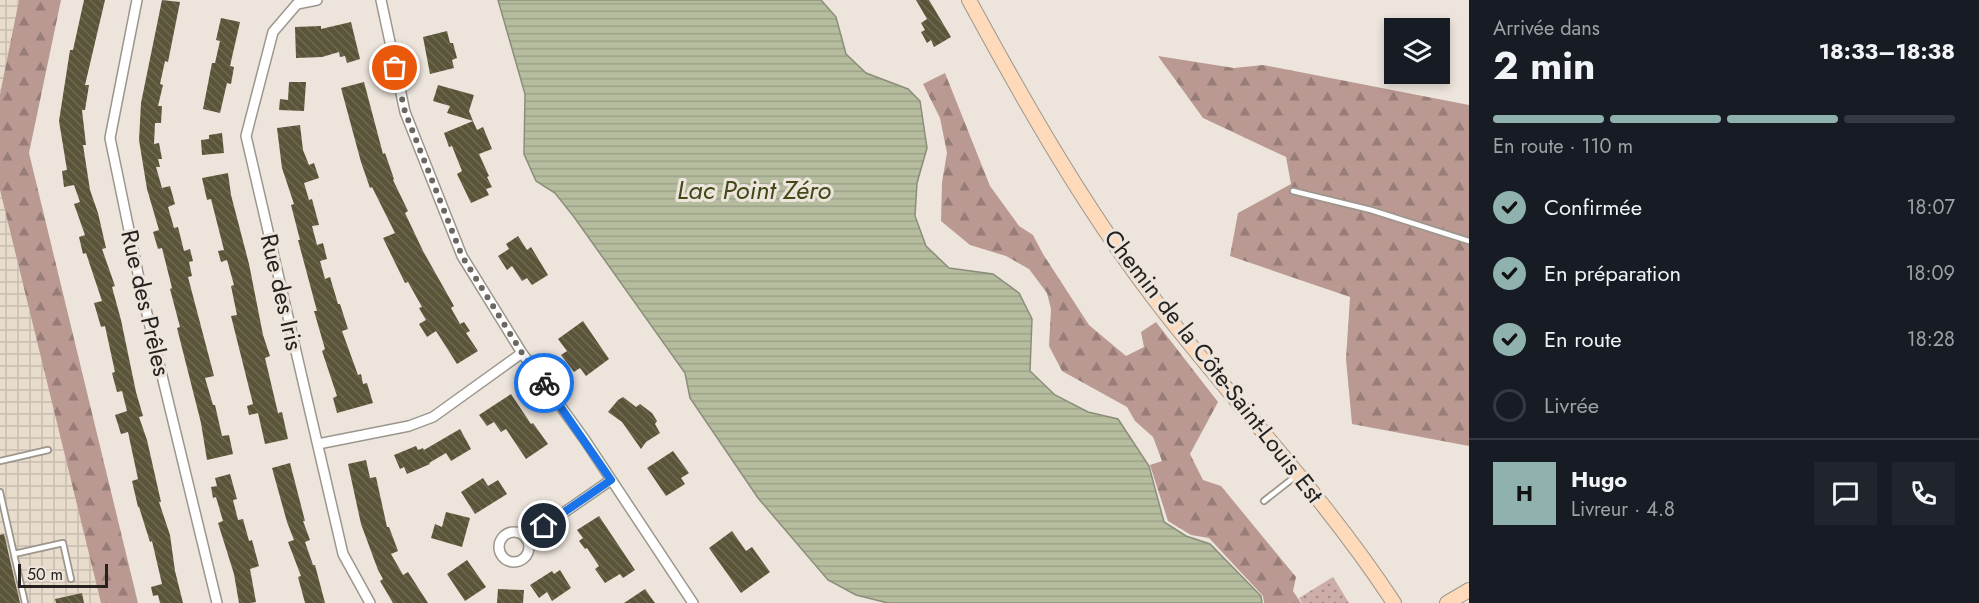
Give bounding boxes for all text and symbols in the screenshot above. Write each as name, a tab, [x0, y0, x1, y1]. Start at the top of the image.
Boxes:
text: Arrivée dans	[1493, 14, 1600, 43]
map controls	[1384, 18, 1450, 84]
button: layers	[1384, 18, 1450, 84]
text: 18:33–18:38	[1819, 35, 1955, 67]
text: 2 min	[1493, 37, 1595, 94]
pin	[369, 42, 420, 93]
icon: bag	[378, 51, 411, 84]
text: En route · 110 m	[1493, 132, 1633, 161]
water label: Lac Point Zéro	[677, 171, 831, 209]
icon: check	[1493, 191, 1526, 224]
text: Confirmée	[1544, 191, 1642, 223]
text: 18:07	[1907, 193, 1955, 222]
street label: Chemin de la Côte-Saint-Louis Est	[1096, 222, 1332, 511]
street label: Rue des Prêles	[112, 226, 180, 380]
street label: Rue des Iris	[252, 230, 312, 354]
icon: check	[1493, 257, 1526, 290]
text: En préparation	[1544, 257, 1681, 289]
text: 18:09	[1906, 259, 1955, 288]
icon: check	[1493, 323, 1526, 356]
text: En route	[1544, 323, 1622, 355]
text: 18:28	[1907, 325, 1955, 354]
courier	[514, 353, 574, 413]
icon: bike	[528, 367, 561, 400]
text: Livrée	[1544, 389, 1599, 421]
button: chat	[1814, 462, 1877, 525]
button: phone	[1892, 462, 1955, 525]
text: Hugo	[1571, 463, 1627, 495]
text: H	[1516, 477, 1533, 509]
text: Livreur · 4.8	[1571, 495, 1675, 524]
pin	[518, 500, 569, 551]
icon: home	[527, 509, 560, 542]
scale bar	[18, 561, 108, 588]
text: 50 m	[27, 563, 63, 586]

